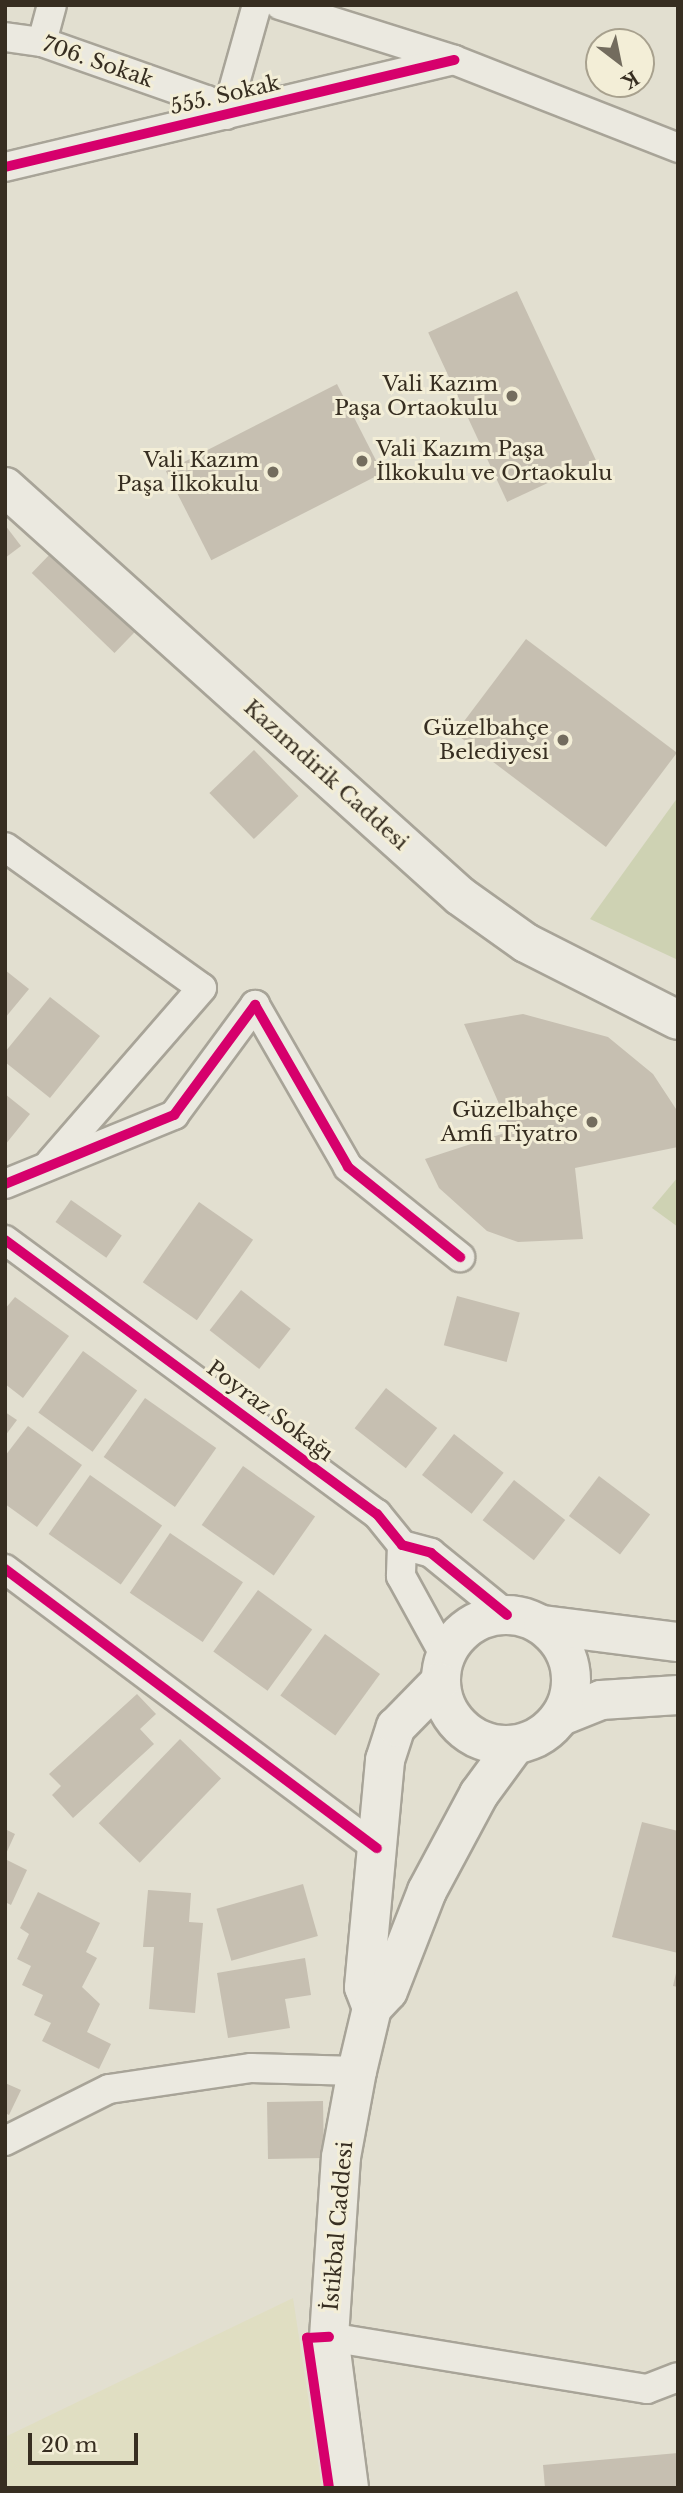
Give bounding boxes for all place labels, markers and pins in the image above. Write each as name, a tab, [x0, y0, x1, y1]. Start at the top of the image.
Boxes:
place label: Vali Kazım Paşa Ortaokulu	[334, 371, 498, 421]
marker: Vali Kazım Paşa Ortaokulu	[504, 388, 520, 404]
place label: Vali Kazım Paşa İlkokulu ve Ortaokulu	[376, 436, 613, 486]
place label: Vali Kazım Paşa İlkokulu	[117, 447, 259, 497]
marker: Vali Kazım Paşa İlkokulu ve Ortaokulu	[354, 453, 370, 469]
marker: Vali Kazım Paşa İlkokulu	[265, 464, 281, 480]
place label: Güzelbahçe Belediyesi	[423, 715, 549, 765]
marker: Güzelbahçe Belediyesi	[555, 732, 571, 748]
place label: Güzelbahçe Amfi Tiyatro	[440, 1097, 578, 1147]
marker: Güzelbahçe Amfi Tiyatro	[584, 1114, 600, 1130]

